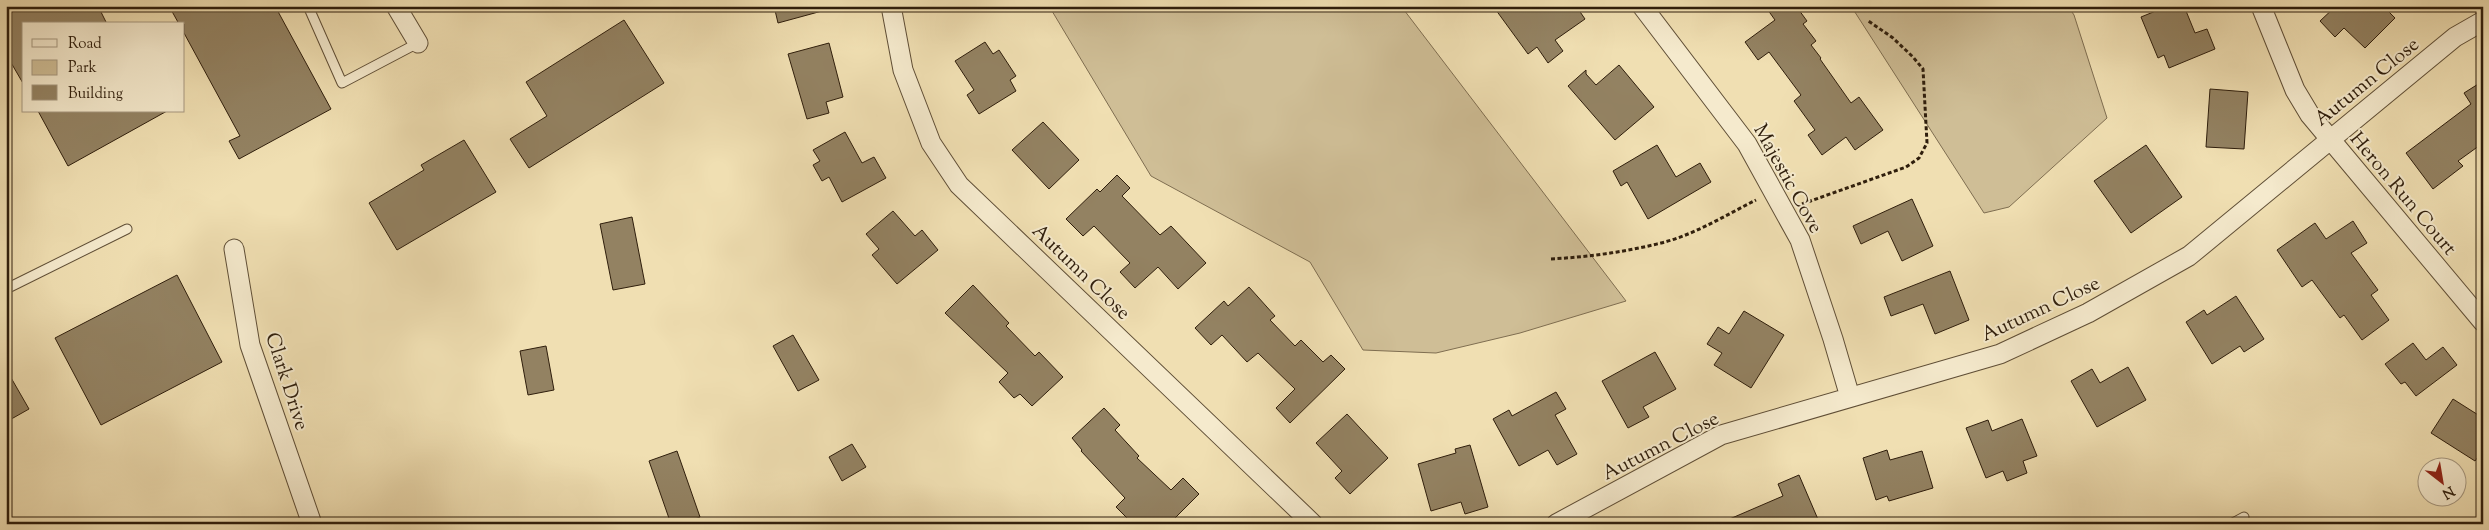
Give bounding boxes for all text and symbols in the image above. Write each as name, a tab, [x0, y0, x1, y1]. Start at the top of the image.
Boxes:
legend	[22, 22, 185, 112]
street label: Autumn Close	[2309, 31, 2426, 134]
text: Road	[68, 34, 102, 55]
text: Park	[68, 58, 97, 79]
text: Building	[68, 84, 123, 105]
street label: Majestic Cove	[1745, 119, 1829, 239]
street label: Heron Run Court	[2342, 127, 2463, 263]
street label: Autumn Close	[1024, 218, 1136, 328]
street label: Autumn Close	[1977, 270, 2105, 350]
street label: Clark Drive	[256, 329, 315, 434]
street label: Autumn Close	[1598, 405, 1725, 489]
north arrow	[2416, 458, 2466, 508]
text: N	[2438, 480, 2458, 503]

